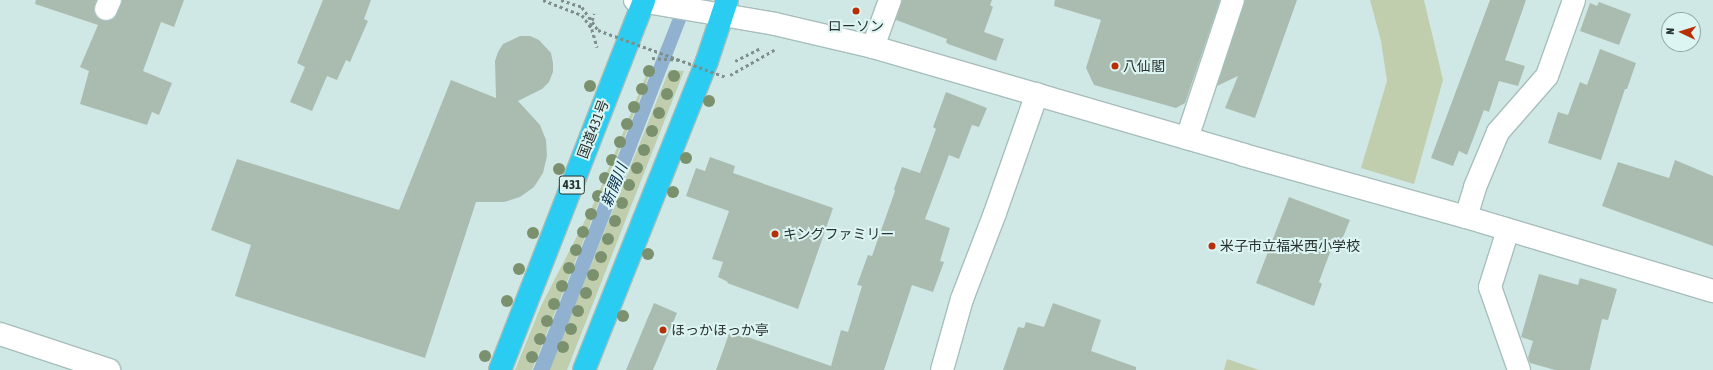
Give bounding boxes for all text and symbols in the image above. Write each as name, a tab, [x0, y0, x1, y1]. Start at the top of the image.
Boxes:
marker: ローソン	[851, 6, 861, 16]
north arrow	[1661, 12, 1701, 52]
place label: ローソン	[828, 18, 884, 34]
text: N	[1664, 28, 1676, 35]
place label: 八仙閣	[1123, 58, 1165, 74]
marker: 八仙閣	[1110, 61, 1120, 71]
street label: 国道431号	[574, 97, 612, 161]
water label: 新開川	[597, 161, 631, 209]
road number: 431	[558, 174, 586, 196]
place label: キングファミリー	[783, 226, 895, 242]
marker: キングファミリー	[770, 229, 780, 239]
place label: 米子市立福米西小学校	[1220, 238, 1360, 254]
marker: 米子市立福米西小学校	[1207, 241, 1217, 251]
place label: ほっかほっか亭	[671, 322, 769, 338]
marker: ほっかほっか亭	[658, 325, 668, 335]

